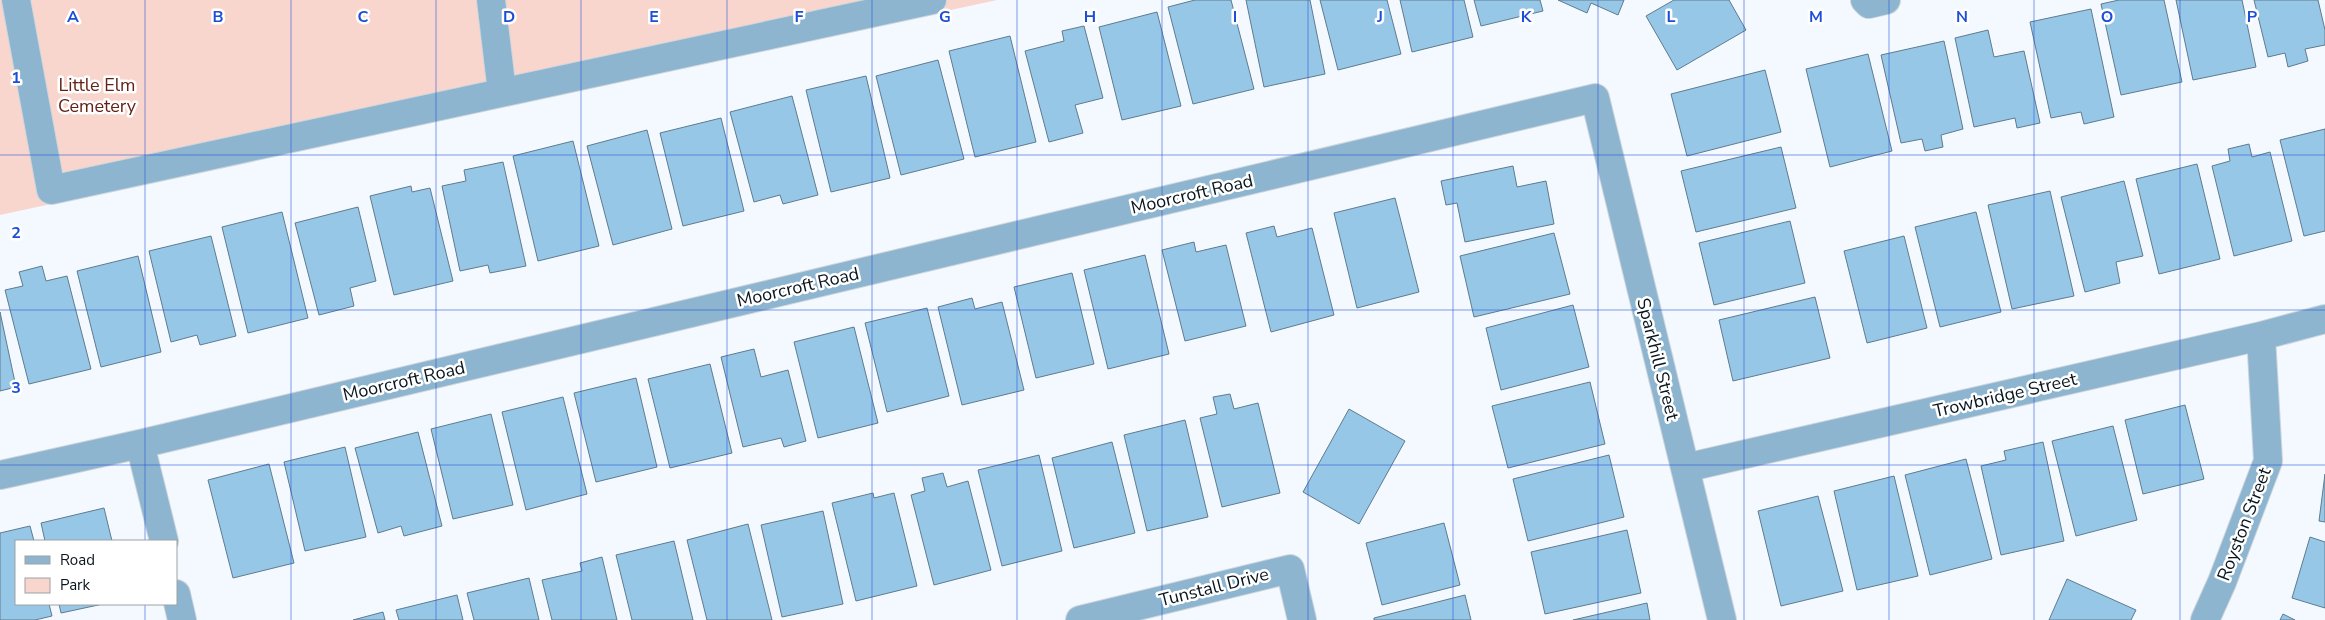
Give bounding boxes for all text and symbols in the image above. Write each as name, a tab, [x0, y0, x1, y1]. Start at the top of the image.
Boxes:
text: A	[67, 6, 79, 28]
text: B	[212, 6, 224, 28]
text: C	[358, 6, 369, 28]
text: D	[503, 6, 515, 28]
text: E	[649, 6, 659, 28]
text: F	[795, 6, 804, 28]
text: G	[939, 6, 951, 28]
text: H	[1084, 6, 1096, 28]
text: I	[1233, 6, 1237, 28]
text: J	[1376, 6, 1383, 28]
text: K	[1521, 6, 1533, 28]
text: L	[1667, 6, 1676, 28]
text: M	[1809, 6, 1823, 28]
text: N	[1956, 6, 1968, 28]
text: O	[2101, 6, 2113, 28]
text: P	[2247, 6, 2257, 28]
text: 1	[11, 67, 21, 89]
park label: Little Elm Cemetery	[58, 73, 137, 118]
street label: Moorcroft Road	[1129, 168, 1255, 220]
text: 2	[11, 222, 21, 244]
street label: Moorcroft Road	[735, 261, 861, 313]
street label: Sparkhill Street	[1631, 295, 1685, 423]
street label: Moorcroft Road	[341, 355, 467, 407]
street label: Trowbridge Street	[1931, 367, 2080, 423]
text: 3	[11, 377, 21, 399]
street label: Royston Street	[2211, 463, 2277, 584]
legend	[15, 540, 178, 605]
text: Road	[60, 550, 95, 570]
street label: Tunstall Drive	[1157, 562, 1271, 612]
text: Park	[60, 575, 90, 595]

